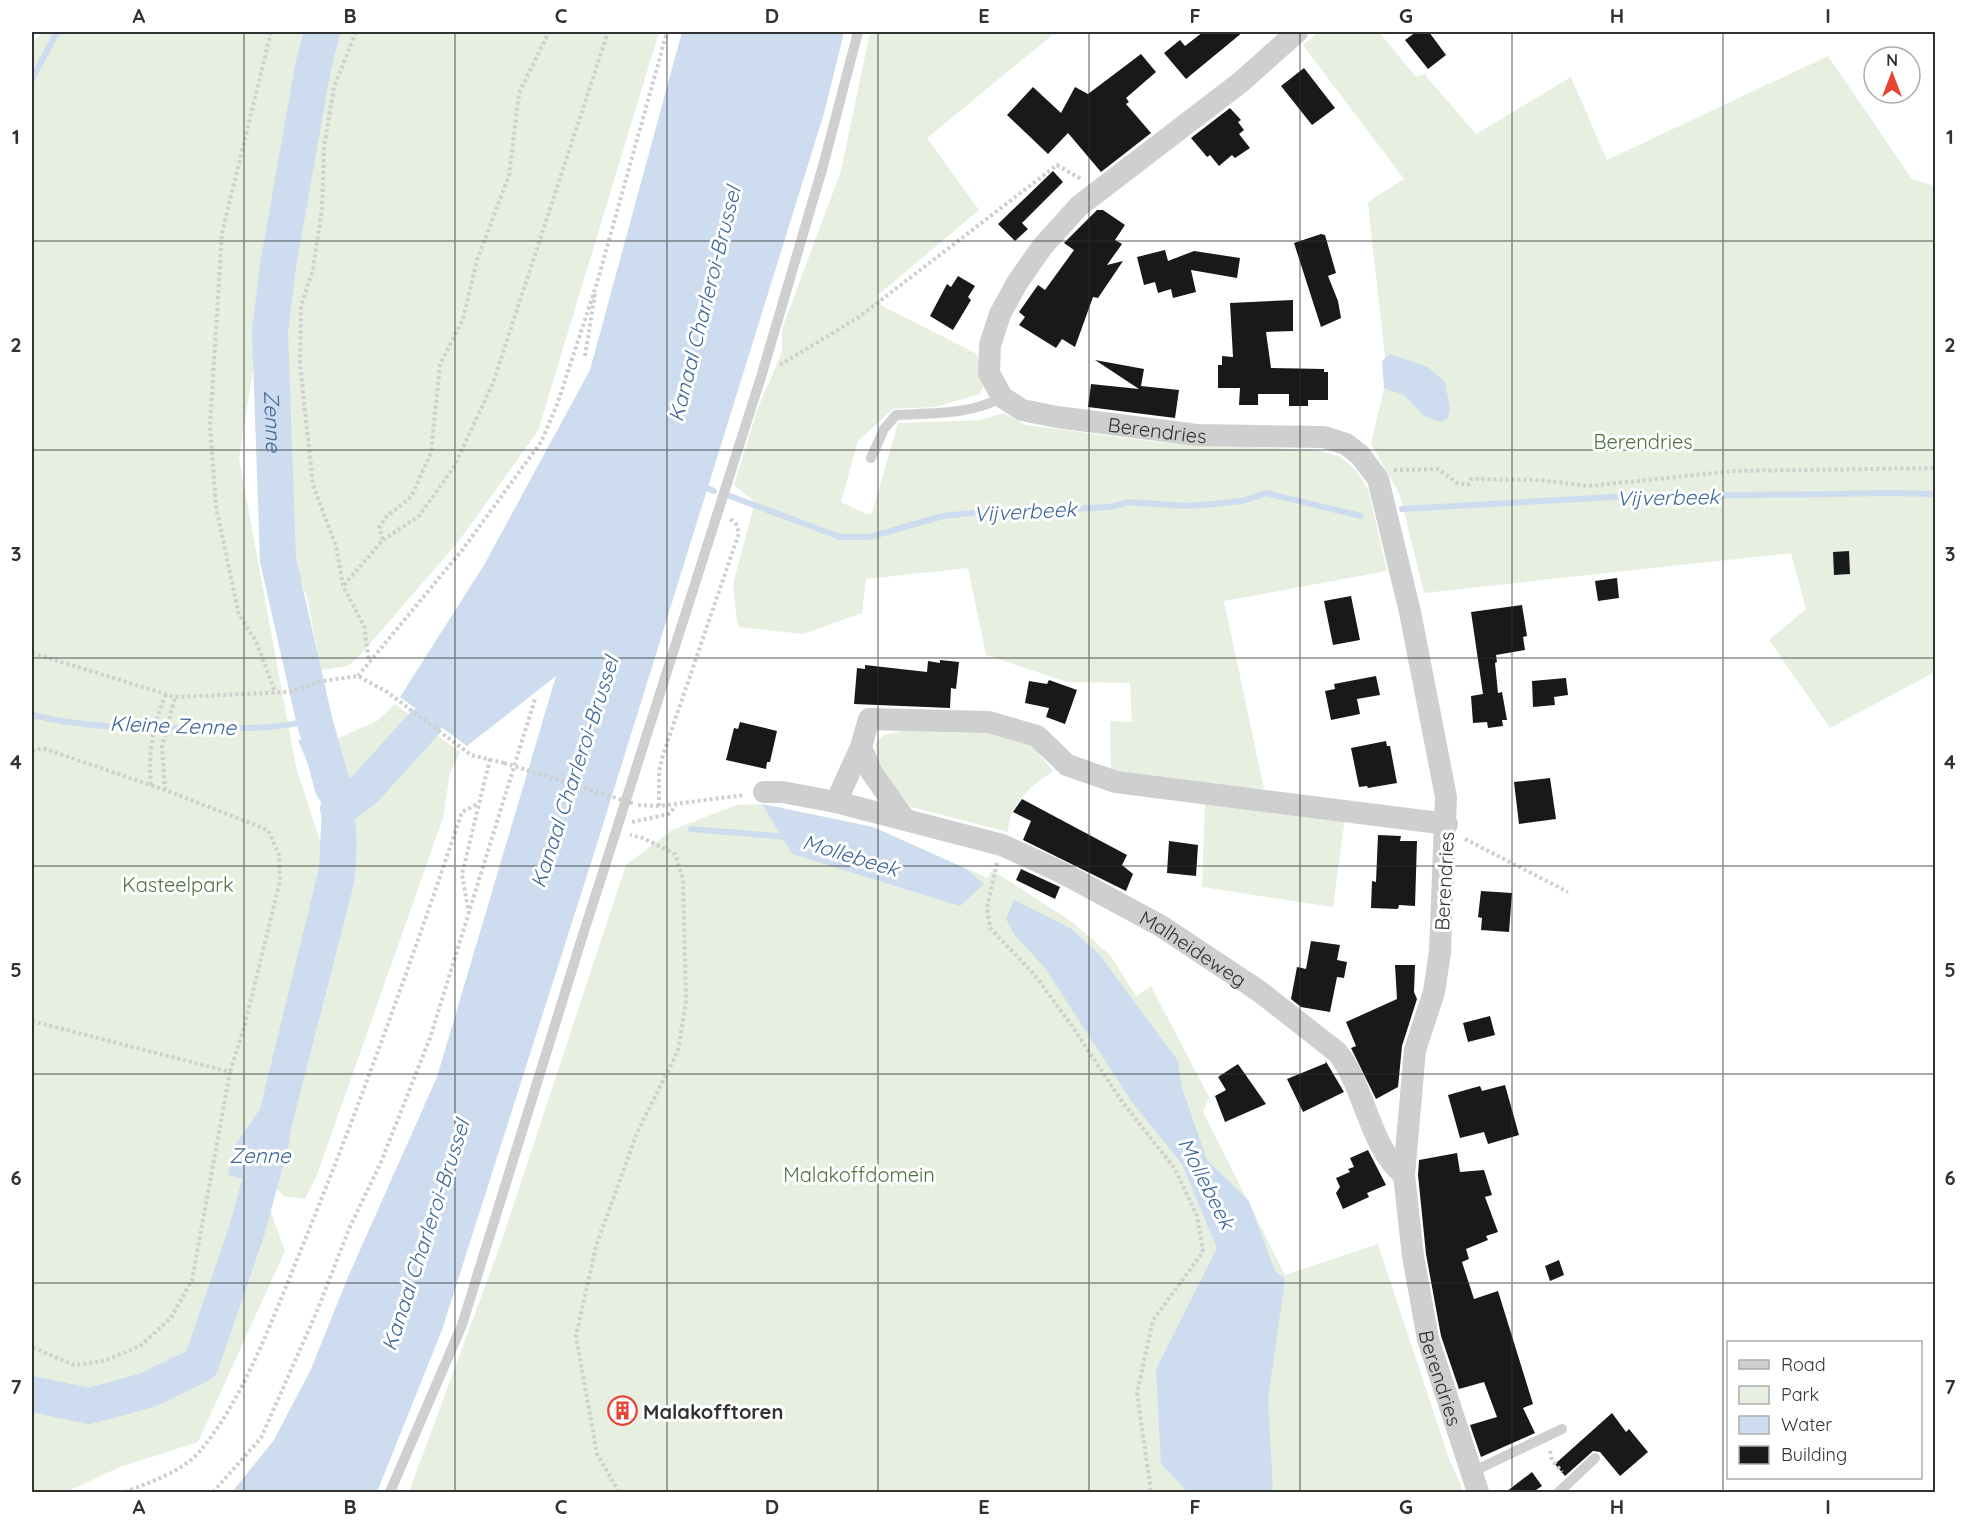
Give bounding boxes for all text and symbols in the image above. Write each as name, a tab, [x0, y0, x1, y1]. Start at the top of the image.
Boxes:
text: A	[133, 3, 146, 28]
text: B	[343, 3, 357, 28]
text: C	[555, 3, 568, 28]
text: D	[765, 3, 779, 28]
text: E	[978, 3, 990, 28]
text: F	[1189, 3, 1201, 28]
text: G	[1399, 3, 1413, 28]
text: H	[1610, 3, 1624, 28]
text: I	[1825, 3, 1831, 28]
north arrow	[1862, 45, 1922, 105]
text: N	[1886, 50, 1898, 70]
text: 1	[12, 124, 20, 149]
text: 1	[1946, 124, 1954, 149]
water label: Kanaal Charleroi-Brussel	[662, 182, 746, 424]
text: 2	[10, 332, 22, 357]
text: 2	[1944, 332, 1956, 357]
water label: Zenne	[259, 390, 287, 454]
street label: Berendries	[1106, 411, 1207, 448]
park label: Berendries	[1593, 429, 1693, 454]
water label: Vijverbeek	[1616, 483, 1721, 511]
water label: Vijverbeek	[973, 495, 1079, 527]
text: 3	[11, 541, 21, 566]
text: 3	[1945, 541, 1955, 566]
water label: Kanaal Charleroi-Brussel	[524, 651, 624, 891]
water label: Kleine Zenne	[109, 710, 238, 740]
text: 4	[10, 749, 22, 774]
text: 4	[1944, 749, 1956, 774]
water label: Mollebeek	[800, 828, 904, 882]
street label: Berendries	[1429, 831, 1459, 931]
park label: Kasteelpark	[122, 872, 234, 897]
street label: Malheideweg	[1136, 904, 1251, 992]
text: 5	[10, 957, 22, 982]
text: 5	[1944, 957, 1956, 982]
water label: Kanaal Charleroi-Brussel	[375, 1114, 475, 1354]
water label: Mollebeek	[1173, 1133, 1242, 1235]
water label: Zenne	[229, 1142, 292, 1168]
park label: Malakoffdomein	[783, 1162, 935, 1187]
text: 6	[10, 1165, 22, 1190]
text: 6	[1944, 1165, 1956, 1190]
street label: Berendries	[1414, 1328, 1468, 1429]
legend	[1727, 1341, 1922, 1479]
text: Road	[1781, 1353, 1826, 1376]
text: 7	[11, 1374, 22, 1399]
text: 7	[1945, 1374, 1956, 1399]
text: Park	[1781, 1383, 1819, 1406]
building icon: Malakofftoren	[606, 1395, 638, 1427]
place label: Malakofftoren	[643, 1399, 783, 1424]
text: Water	[1781, 1413, 1832, 1436]
text: Building	[1781, 1443, 1847, 1466]
text: A	[133, 1494, 146, 1519]
text: B	[343, 1494, 357, 1519]
text: C	[555, 1494, 568, 1519]
text: D	[765, 1494, 779, 1519]
text: E	[978, 1494, 990, 1519]
text: F	[1189, 1494, 1201, 1519]
text: G	[1399, 1494, 1413, 1519]
text: H	[1610, 1494, 1624, 1519]
text: I	[1825, 1494, 1831, 1519]

